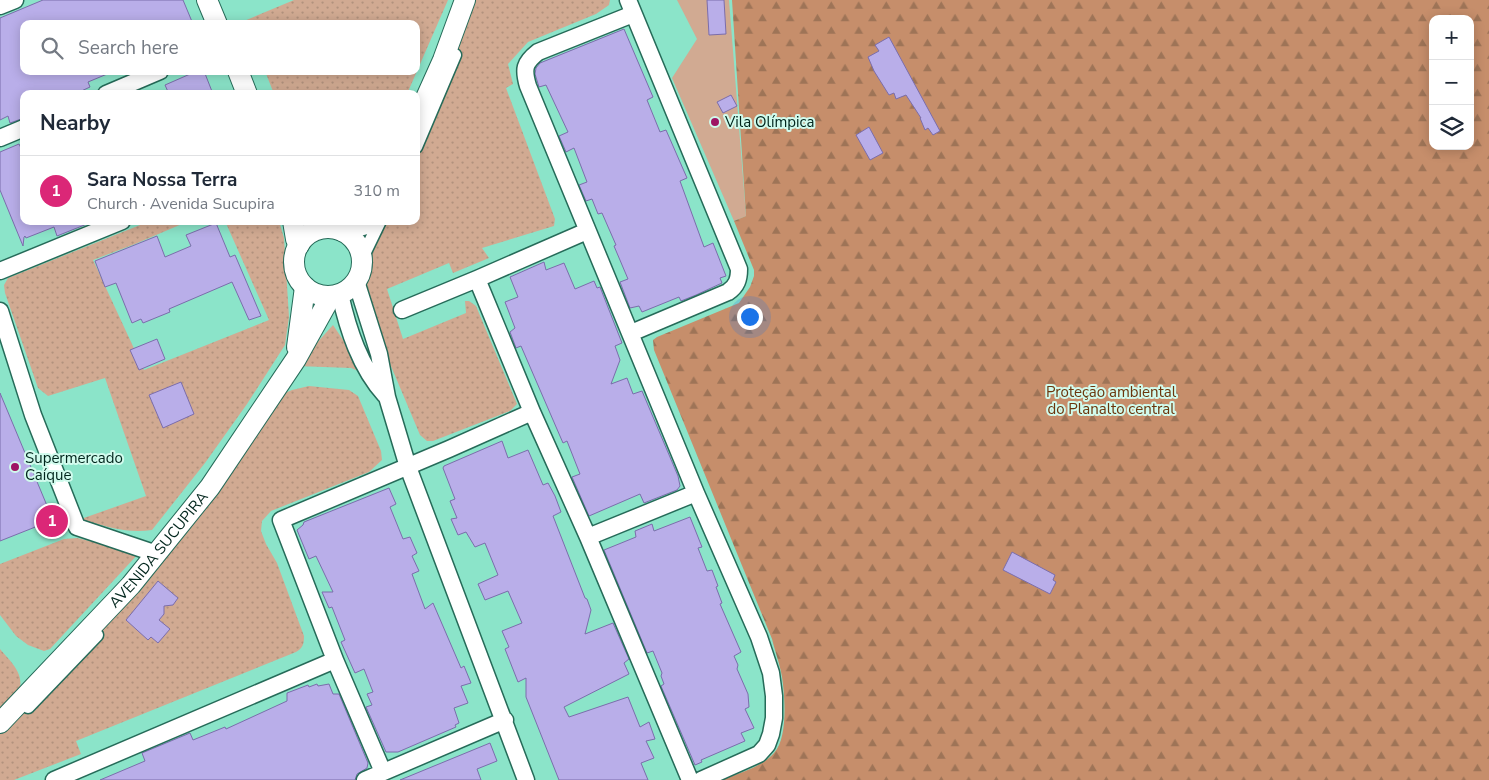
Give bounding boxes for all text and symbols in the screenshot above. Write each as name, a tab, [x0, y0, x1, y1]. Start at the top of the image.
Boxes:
map controls	[1429, 15, 1474, 150]
button: +	[1429, 15, 1474, 60]
search box	[20, 20, 420, 75]
icon: search	[38, 34, 66, 62]
text: Search here	[78, 35, 179, 61]
button: −	[1429, 60, 1474, 105]
button: layers	[1429, 105, 1474, 150]
text: Nearby	[40, 109, 110, 137]
place label: Vila Olímpica	[724, 112, 814, 132]
marker: Vila Olímpica	[709, 116, 721, 128]
text: Sara Nossa Terra	[87, 167, 237, 193]
text: 1	[51, 180, 61, 202]
text: 310 m	[353, 180, 400, 202]
text: Church · Avenida Sucupira	[87, 193, 275, 215]
your location	[737, 304, 763, 330]
park label: Proteção ambiental do Planalto central	[1046, 382, 1177, 419]
place label: Supermercado Caíque	[25, 448, 123, 485]
marker: Supermercado Caíque	[9, 461, 21, 473]
street label: AVENIDA SUCUPIRA	[105, 487, 212, 612]
pin: 1	[36, 502, 68, 540]

